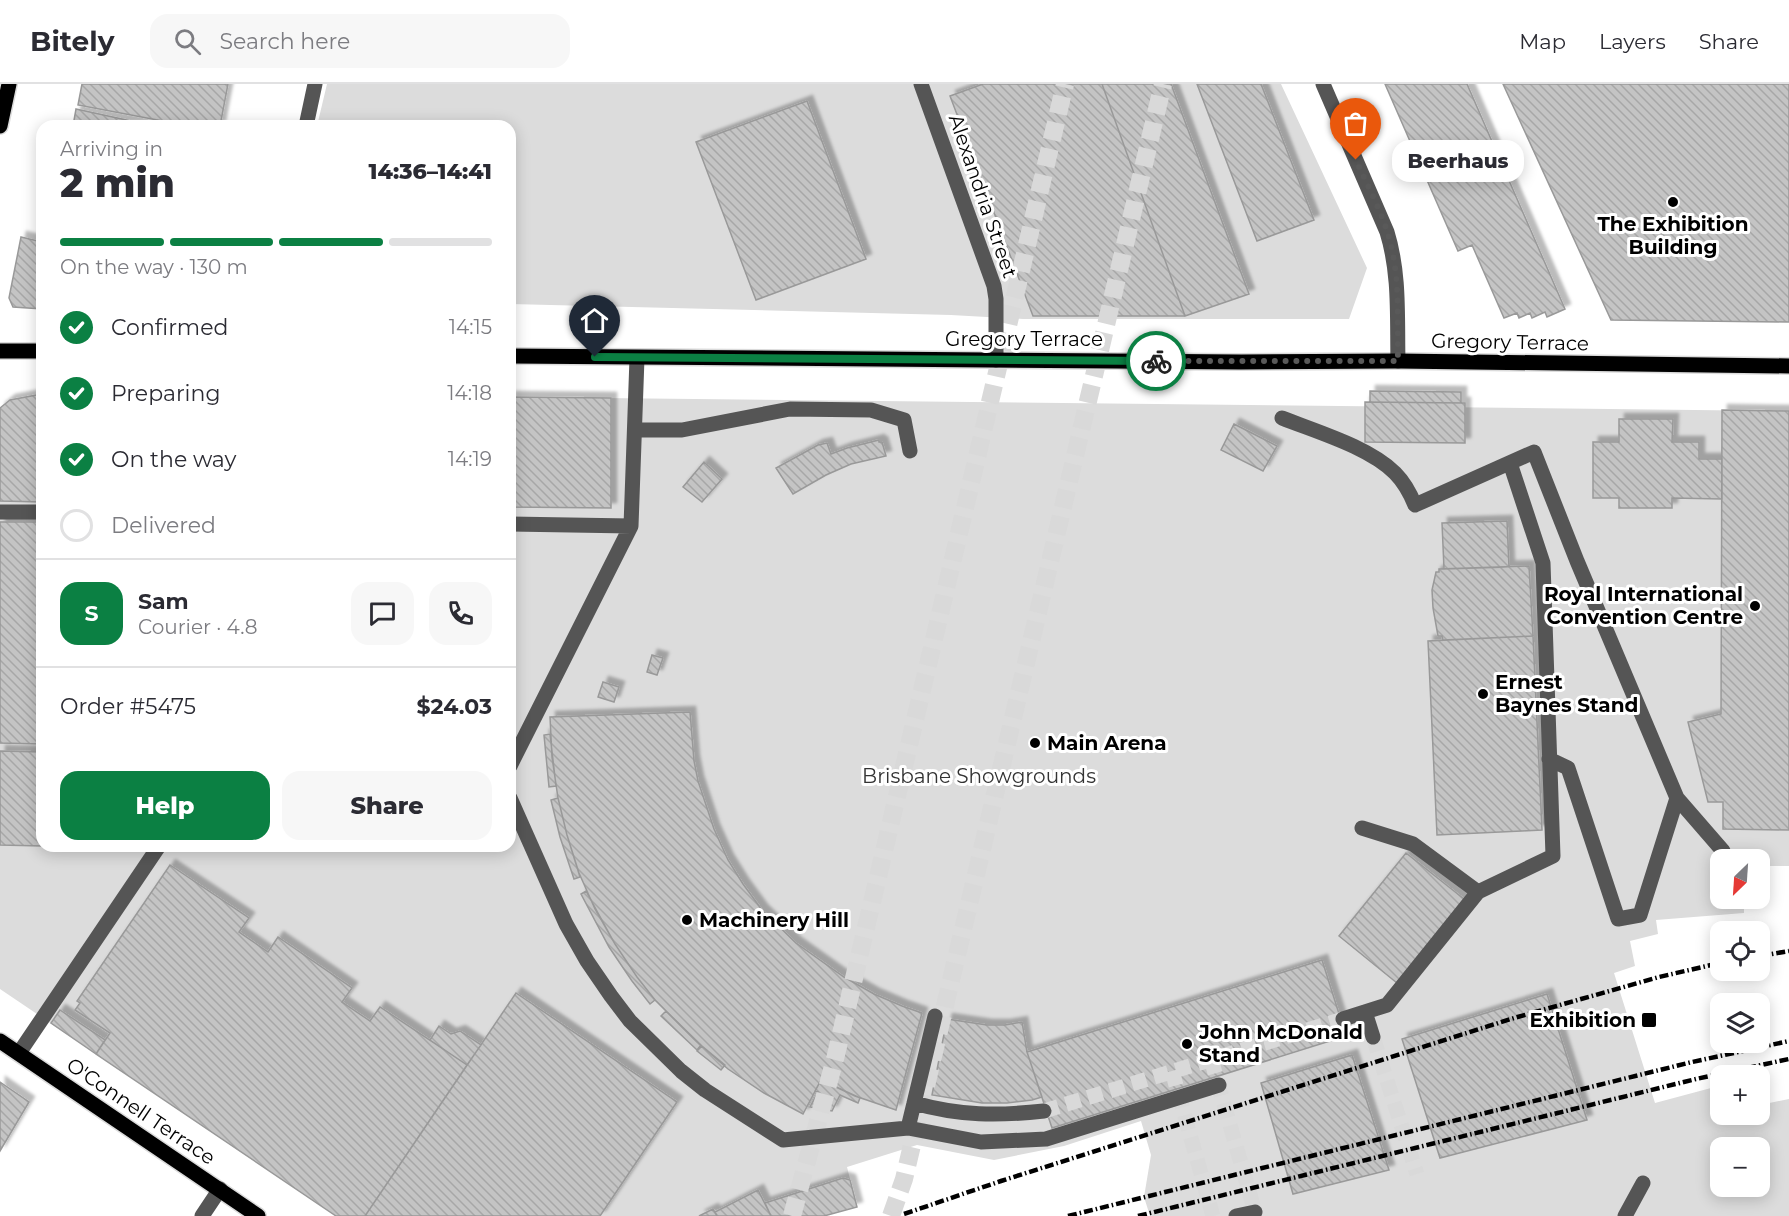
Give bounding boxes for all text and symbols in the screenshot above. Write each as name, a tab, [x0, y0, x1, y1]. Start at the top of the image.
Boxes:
search box	[150, 14, 570, 68]
text: Bitely	[30, 24, 114, 58]
icon: search	[171, 25, 204, 58]
text: Search here	[219, 28, 350, 55]
text: Map	[1519, 29, 1566, 54]
text: Layers	[1599, 29, 1666, 54]
text: Share	[1699, 29, 1759, 54]
pin	[1330, 98, 1381, 160]
icon: bag	[1339, 107, 1372, 140]
street label: Alexandria Street	[944, 111, 1022, 281]
text: Arriving in	[60, 137, 163, 161]
callout: Beerhaus	[1392, 139, 1524, 181]
text: Beerhaus	[1407, 149, 1509, 173]
text: 14:36–14:41	[369, 158, 492, 185]
text: 2 min	[60, 159, 175, 207]
marker: The Exhibition Building	[1666, 195, 1680, 209]
place label: The Exhibition Building	[1597, 212, 1749, 259]
text: On the way · 130 m	[60, 255, 248, 279]
pin	[569, 295, 620, 357]
icon: home	[578, 304, 611, 337]
icon: check	[60, 311, 93, 344]
text: Confirmed	[111, 314, 228, 341]
text: 14:15	[449, 315, 492, 339]
street label: Gregory Terrace	[945, 327, 1103, 351]
street label: Gregory Terrace	[1431, 329, 1589, 355]
courier	[1126, 331, 1186, 391]
icon: bike	[1140, 345, 1173, 378]
icon: check	[60, 377, 93, 410]
text: Preparing	[111, 380, 220, 407]
text: 14:18	[447, 381, 492, 405]
icon: check	[60, 443, 93, 476]
text: On the way	[111, 446, 236, 473]
text: 14:19	[448, 447, 492, 471]
text: Delivered	[111, 512, 216, 539]
button: chat	[351, 582, 414, 645]
button: phone	[429, 582, 492, 645]
place label: Royal International Convention Centre	[1544, 582, 1743, 629]
text: Sam	[138, 588, 189, 615]
marker: Royal International Convention Centre	[1748, 599, 1762, 613]
text: S	[84, 600, 99, 627]
text: Courier · 4.8	[138, 615, 257, 639]
place label: Ernest Baynes Stand	[1495, 670, 1638, 717]
marker: Ernest Baynes Stand	[1476, 687, 1490, 701]
text: Order #5475	[60, 693, 196, 720]
text: $24.03	[416, 693, 492, 720]
place label: Main Arena	[1047, 731, 1167, 755]
marker: Main Arena	[1028, 736, 1042, 750]
park label: Brisbane Showgrounds	[862, 764, 1096, 788]
button: Help	[60, 771, 270, 840]
button: Share	[282, 771, 492, 840]
north arrow	[1710, 849, 1770, 909]
map controls	[1710, 849, 1770, 1197]
place label: Machinery Hill	[699, 908, 849, 932]
marker: Machinery Hill	[680, 913, 694, 927]
button: locate	[1710, 921, 1770, 981]
button: layers	[1710, 993, 1770, 1053]
place label: Exhibition	[1530, 1008, 1636, 1032]
marker: Exhibition	[1640, 1011, 1658, 1029]
place label: John McDonald Stand	[1198, 1020, 1363, 1067]
marker: John McDonald Stand	[1180, 1037, 1194, 1051]
street label: O'Connell Terrace	[62, 1052, 220, 1170]
button: +	[1710, 1065, 1770, 1125]
button: −	[1710, 1137, 1770, 1197]

